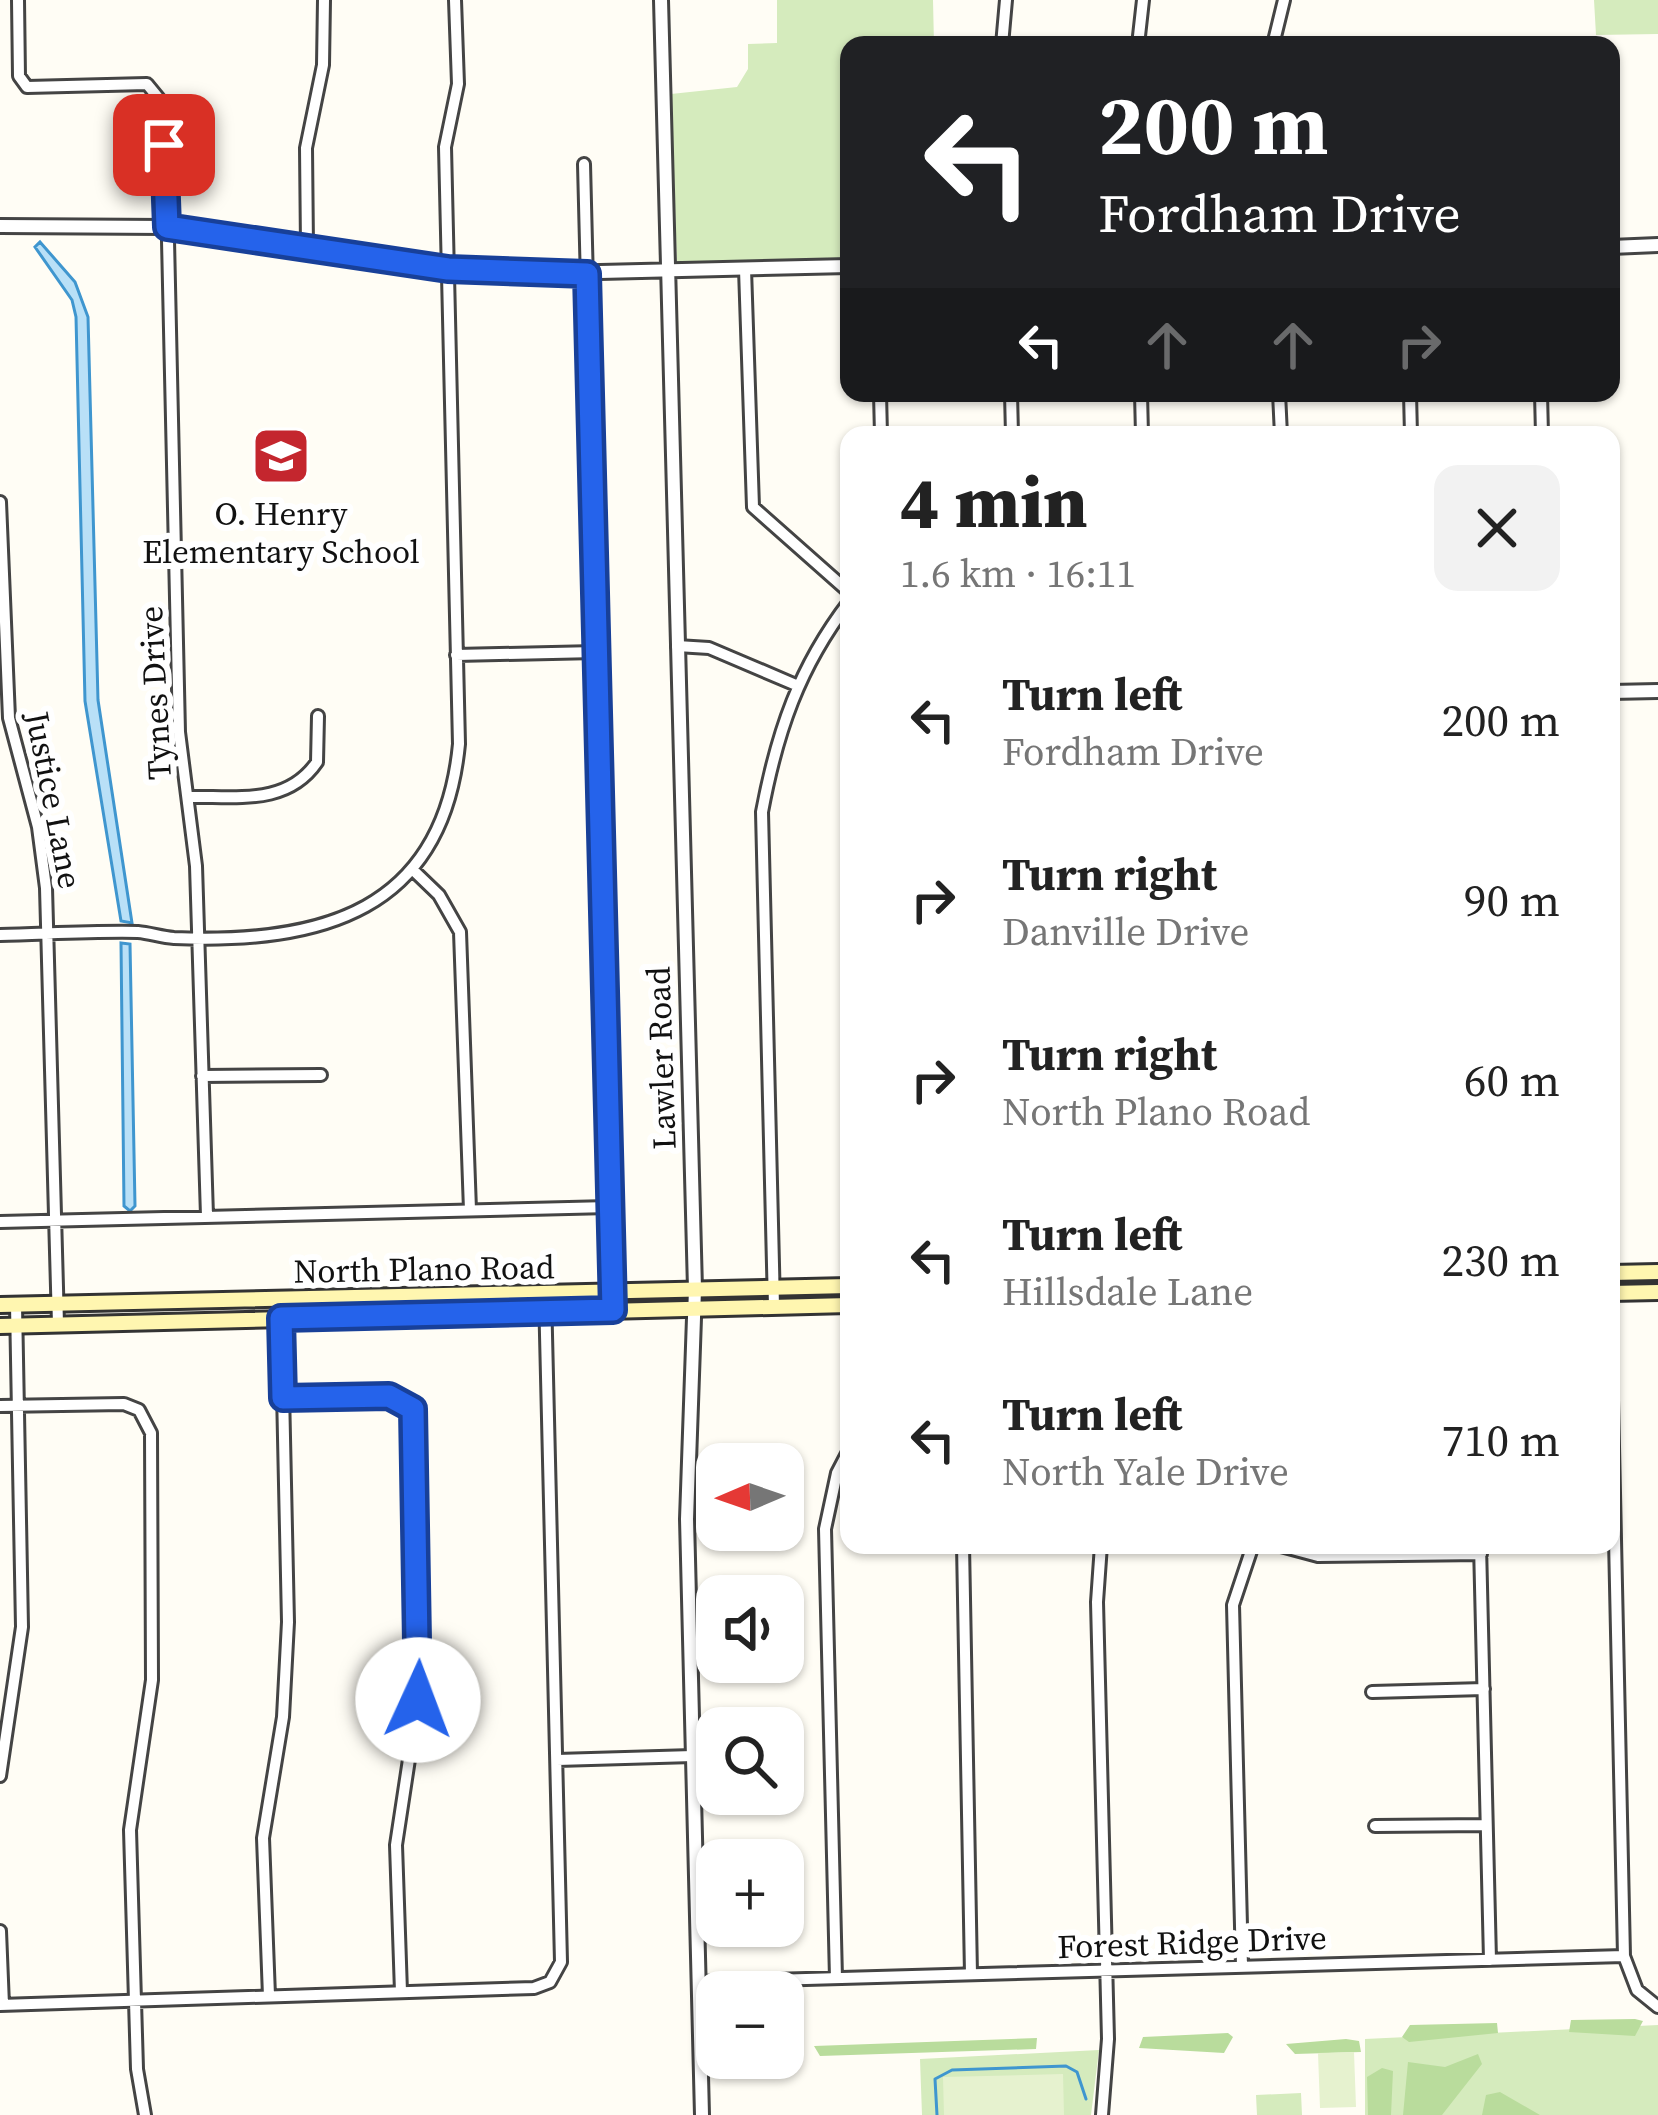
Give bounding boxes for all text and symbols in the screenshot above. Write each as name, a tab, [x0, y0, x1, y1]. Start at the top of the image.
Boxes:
text: 200 m	[1098, 67, 1329, 182]
icon: left	[900, 84, 1056, 240]
pin	[113, 94, 215, 196]
icon: arrive	[131, 112, 197, 178]
text: Fordham Drive	[1098, 176, 1461, 250]
icon: left	[1008, 312, 1074, 378]
icon: ahead	[1134, 312, 1200, 378]
icon: ahead	[1260, 312, 1326, 378]
icon: right	[1386, 312, 1452, 378]
school or university icon: O. Henry Elementary School	[250, 425, 312, 487]
text: 4 min	[900, 452, 1088, 551]
button: close	[1434, 465, 1560, 591]
place label: O. Henry Elementary School	[142, 491, 420, 574]
text: 1.6 km · 16:11	[900, 547, 1136, 600]
street label: Tynes Drive	[128, 605, 182, 781]
text: Turn left	[1002, 663, 1182, 725]
icon: left	[900, 687, 966, 753]
text: 200 m	[1441, 689, 1560, 751]
street label: Justice Lane	[15, 707, 93, 892]
text: Fordham Drive	[1002, 725, 1264, 778]
text: Turn right	[1002, 843, 1217, 905]
icon: right	[900, 867, 966, 933]
text: 90 m	[1464, 869, 1560, 931]
text: Danville Drive	[1002, 905, 1249, 958]
street label: Lawler Road	[635, 965, 687, 1150]
text: Turn right	[1002, 1023, 1217, 1085]
icon: right	[900, 1047, 966, 1113]
text: 60 m	[1464, 1049, 1560, 1111]
text: North Plano Road	[1002, 1085, 1310, 1138]
text: Turn left	[1002, 1203, 1182, 1265]
icon: left	[900, 1227, 966, 1293]
text: 230 m	[1441, 1229, 1560, 1291]
street label: North Plano Road	[293, 1244, 555, 1294]
text: Hillsdale Lane	[1002, 1265, 1253, 1318]
text: Turn left	[1002, 1383, 1182, 1445]
icon: left	[900, 1407, 966, 1473]
text: 710 m	[1441, 1409, 1560, 1471]
north arrow	[696, 1443, 804, 1551]
map controls	[696, 1443, 804, 2079]
text: North Yale Drive	[1002, 1445, 1289, 1498]
button: sound	[696, 1575, 804, 1683]
position arrow	[355, 1637, 481, 1763]
button: search	[696, 1707, 804, 1815]
button: +	[696, 1839, 804, 1947]
street label: Forest Ridge Drive	[1056, 1915, 1328, 1969]
button: −	[696, 1971, 804, 2079]

